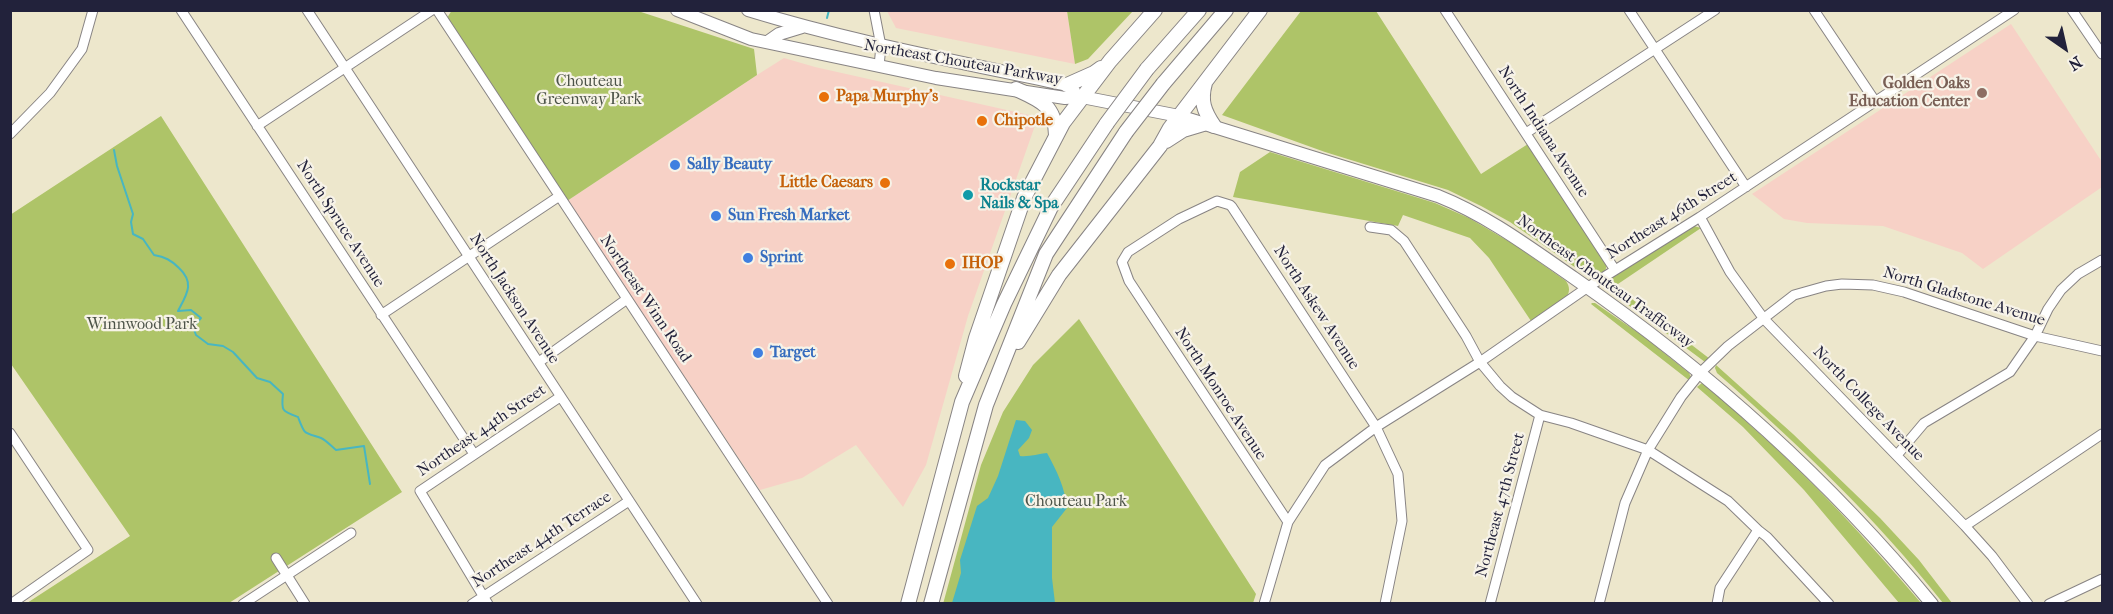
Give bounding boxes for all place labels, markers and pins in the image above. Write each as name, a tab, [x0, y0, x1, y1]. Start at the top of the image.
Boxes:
place label: Golden Oaks Education Center	[1849, 74, 1970, 112]
marker: Golden Oaks Education Center	[1975, 86, 1989, 100]
place label: Papa Murphy's	[836, 87, 938, 107]
marker: Papa Murphy's	[817, 90, 831, 104]
place label: Chipotle	[994, 111, 1053, 131]
marker: Chipotle	[975, 114, 989, 128]
place label: Sally Beauty	[687, 155, 772, 175]
marker: Sally Beauty	[668, 158, 682, 172]
place label: Little Caesars	[780, 173, 873, 193]
marker: Little Caesars	[878, 176, 892, 190]
place label: Rockstar Nails & Spa	[980, 176, 1059, 214]
marker: Rockstar Nails & Spa	[961, 188, 975, 202]
place label: Sun Fresh Market	[728, 206, 850, 226]
marker: Sun Fresh Market	[709, 209, 723, 223]
place label: Sprint	[760, 248, 803, 268]
marker: Sprint	[741, 251, 755, 265]
place label: IHOP	[962, 254, 1003, 274]
marker: IHOP	[943, 257, 957, 271]
place label: Target	[770, 343, 816, 363]
marker: Target	[751, 346, 765, 360]

